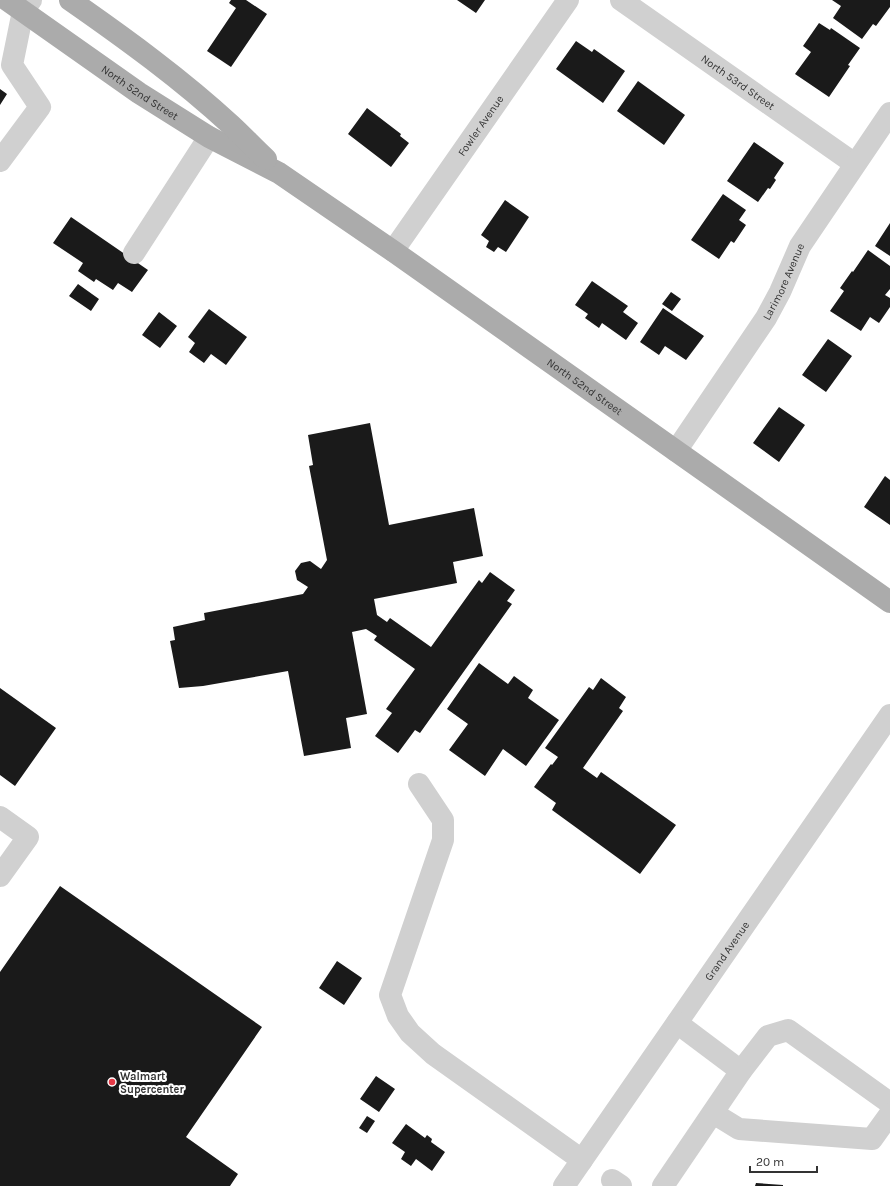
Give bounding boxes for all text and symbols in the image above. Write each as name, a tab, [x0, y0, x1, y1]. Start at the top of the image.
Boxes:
street label: North 53rd Street	[698, 52, 777, 113]
street label: North 52nd Street	[99, 63, 181, 123]
street label: Fowler Avenue	[455, 93, 507, 159]
street label: Larimore Avenue	[760, 241, 808, 322]
street label: North 52nd Street	[544, 356, 625, 418]
street label: Grand Avenue	[702, 919, 752, 983]
place label: Walmart Supercenter	[120, 1070, 184, 1096]
marker: Walmart Supercenter	[107, 1077, 117, 1087]
scale bar	[750, 1148, 817, 1174]
text: 20 m	[756, 1155, 784, 1169]

